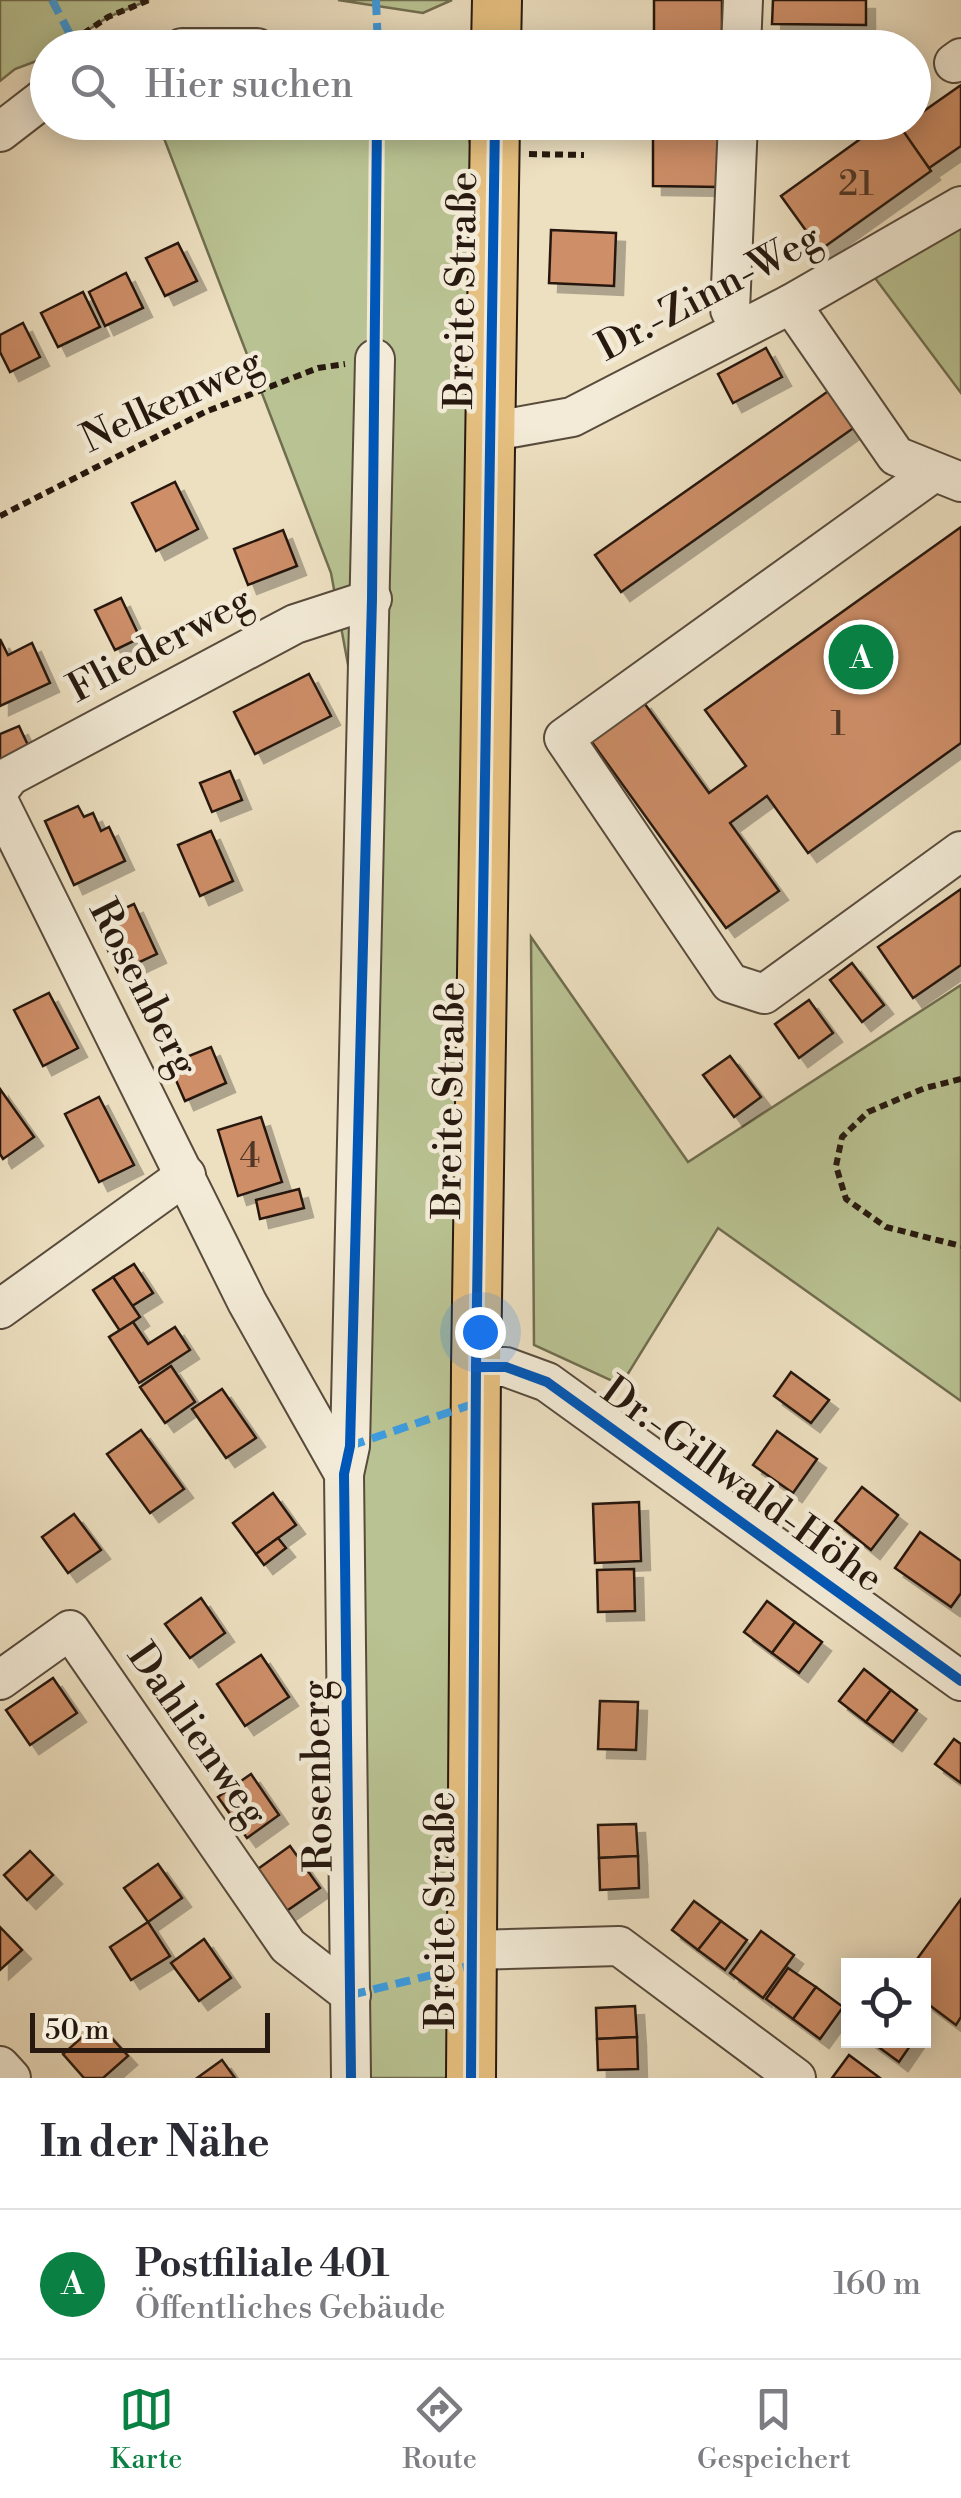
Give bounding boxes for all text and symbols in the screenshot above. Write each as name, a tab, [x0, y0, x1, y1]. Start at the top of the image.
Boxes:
search box	[30, 30, 931, 140]
icon: search	[65, 58, 120, 113]
text: Hier suchen	[145, 62, 353, 109]
house number: 21	[838, 163, 874, 206]
street label: Breite Straße	[435, 171, 489, 410]
street label: Dr.-Zinn-Weg	[588, 213, 830, 374]
street label: Nelkenweg	[73, 337, 271, 466]
street label: Fliederweg	[59, 575, 261, 715]
pin: A	[828, 620, 894, 694]
house number: 1	[830, 703, 846, 746]
street label: Rosenberg	[76, 891, 209, 1086]
street label: Breite Straße	[423, 981, 477, 1220]
house number: 4	[240, 1135, 260, 1178]
your location	[455, 1307, 506, 1358]
street label: Dr.-Gillwald-Höhe	[591, 1366, 893, 1604]
street label: Dahlienweg	[115, 1634, 279, 1837]
street label: Rosenberg	[291, 1679, 346, 1872]
street label: Breite Straße	[417, 1791, 467, 2030]
map controls	[841, 1958, 931, 2048]
button: locate	[841, 1958, 931, 2048]
scale bar	[30, 2008, 270, 2052]
text: 50 m	[45, 2013, 109, 2048]
text: In der Nähe	[40, 2117, 270, 2170]
text: Postfiliale 401	[135, 2241, 390, 2288]
text: A	[61, 2264, 84, 2304]
text: 160 m	[833, 2264, 921, 2304]
text: Öffentliches Gebäude	[135, 2288, 446, 2328]
tab: Karte	[110, 2382, 182, 2477]
tab: Route	[402, 2382, 477, 2477]
tab: Gespeichert	[697, 2382, 851, 2477]

